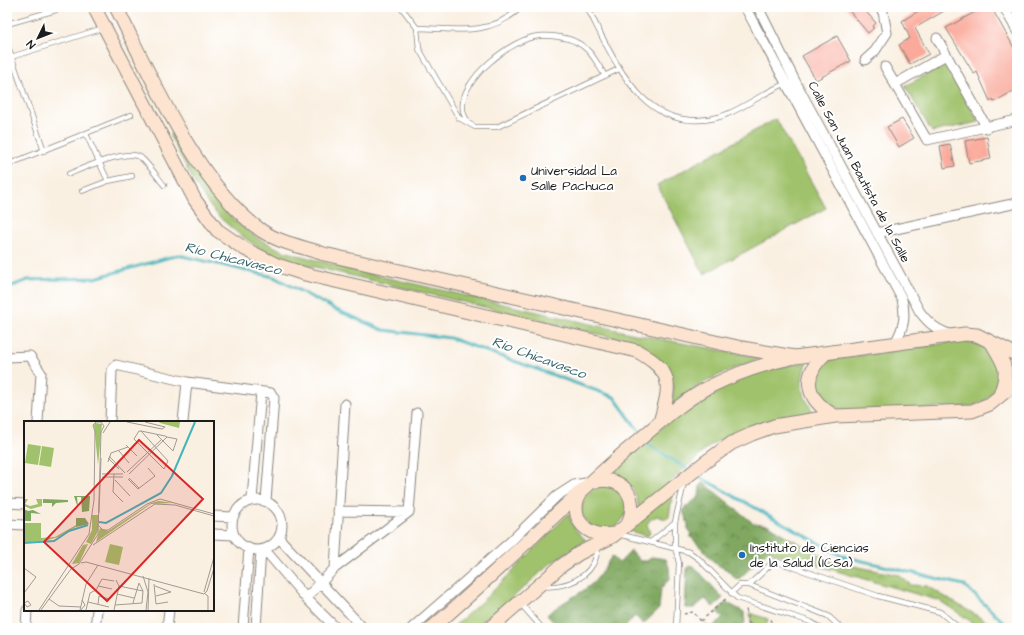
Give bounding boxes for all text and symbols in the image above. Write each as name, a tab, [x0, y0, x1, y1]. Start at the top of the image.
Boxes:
north arrow	[18, 18, 58, 58]
text: N	[23, 37, 39, 52]
street label: Calle San Juan Bautista de la Salle	[803, 78, 915, 266]
place label: Universidad La Salle Pachuca	[531, 162, 617, 195]
marker: Universidad La Salle Pachuca	[518, 173, 528, 183]
water label: Río Chicavasco	[183, 237, 284, 281]
water label: Río Chicavasco	[489, 332, 590, 385]
inset map	[24, 421, 214, 611]
place label: Instituto de Ciencias de la Salud (ICSa)	[750, 539, 869, 572]
marker: Instituto de Ciencias de la Salud (ICSa)	[737, 550, 747, 560]

